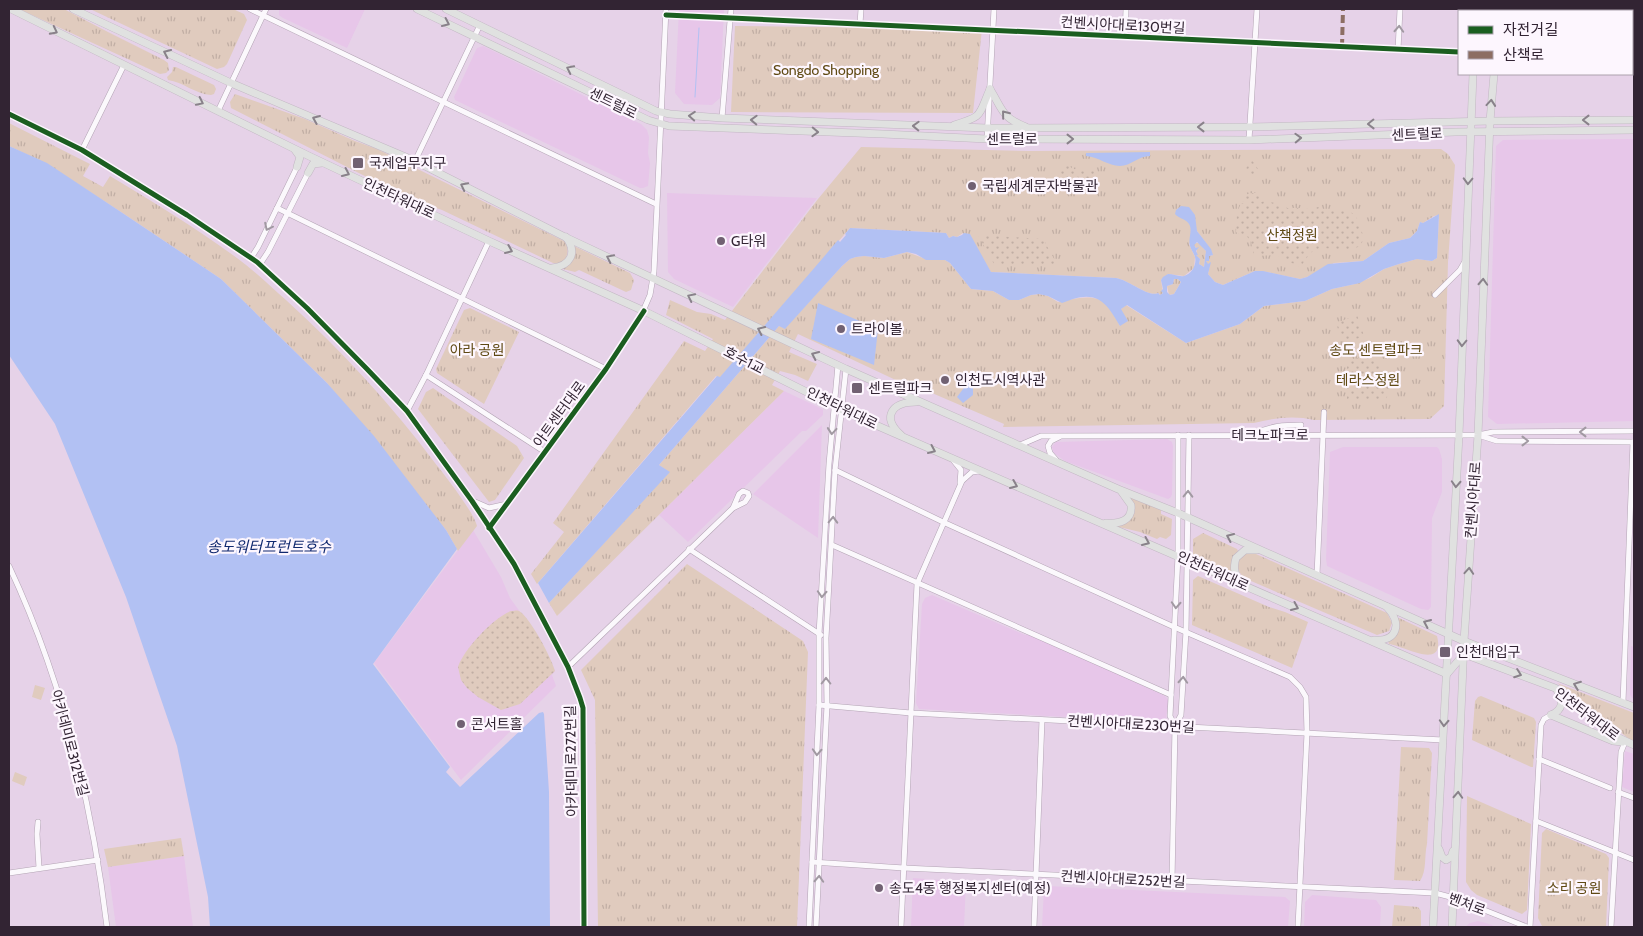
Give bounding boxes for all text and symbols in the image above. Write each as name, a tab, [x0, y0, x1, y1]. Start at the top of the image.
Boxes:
legend	[1458, 10, 1633, 75]
street label: 컨벤시아대로130번길	[1060, 13, 1186, 37]
one-way arrow	[441, 16, 450, 27]
text: 자전거길	[1503, 21, 1558, 39]
one-way arrow	[49, 25, 58, 35]
one-way arrow	[1393, 25, 1404, 33]
text: 산책로	[1503, 46, 1544, 64]
one-way arrow	[163, 49, 172, 59]
park label: Songdo Shopping	[773, 61, 880, 79]
one-way arrow	[567, 65, 576, 75]
street label: 센트럴로	[586, 84, 640, 122]
one-way arrow	[195, 96, 204, 106]
one-way arrow	[1485, 99, 1496, 107]
one-way arrow	[1002, 110, 1011, 119]
one-way arrow	[688, 111, 696, 122]
one-way arrow	[750, 114, 758, 125]
one-way arrow	[312, 115, 321, 126]
one-way arrow	[1581, 115, 1589, 126]
one-way arrow	[1366, 119, 1374, 130]
one-way arrow	[912, 120, 920, 131]
one-way arrow	[1197, 122, 1205, 132]
street label: 센트럴로	[1391, 124, 1443, 144]
one-way arrow	[811, 126, 819, 137]
street label: 센트럴로	[986, 130, 1038, 148]
one-way arrow	[1294, 133, 1302, 143]
one-way arrow	[1067, 134, 1075, 144]
place label: 국제업무지구	[369, 154, 446, 172]
marker: 국제업무지구	[351, 156, 365, 170]
one-way arrow	[341, 167, 350, 177]
street label: 인천타워대로	[360, 174, 438, 223]
place label: 국립세계문자박물관	[982, 177, 1098, 195]
one-way arrow	[1463, 177, 1473, 185]
marker: 국립세계문자박물관	[966, 180, 978, 192]
one-way arrow	[460, 182, 469, 192]
one-way arrow	[264, 222, 275, 231]
park label: 산책정원	[1266, 226, 1318, 244]
place label: G타워	[731, 232, 766, 250]
marker: G타워	[715, 235, 727, 247]
one-way arrow	[504, 243, 513, 254]
one-way arrow	[606, 254, 615, 264]
one-way arrow	[1478, 277, 1488, 285]
one-way arrow	[687, 293, 696, 303]
place label: 트라이볼	[851, 320, 903, 338]
marker: 트라이볼	[835, 323, 847, 335]
one-way arrow	[757, 325, 766, 336]
one-way arrow	[1457, 340, 1467, 347]
park label: 아라 공원	[450, 341, 504, 359]
park label: 송도 센트럴파크	[1329, 341, 1423, 359]
street label: 호수1교	[721, 342, 767, 378]
one-way arrow	[811, 351, 820, 361]
place label: 인천도시역사관	[955, 371, 1045, 389]
park label: 테라스정원	[1336, 371, 1400, 389]
marker: 인천도시역사관	[939, 374, 951, 386]
street label: 아트센터대로	[529, 377, 589, 451]
place label: 센트럴파크	[868, 379, 933, 397]
marker: 센트럴파크	[850, 381, 864, 395]
street label: 인천타워대로	[803, 383, 881, 433]
street label: 테크노파크로	[1231, 426, 1309, 444]
one-way arrow	[1579, 427, 1586, 437]
one-way arrow	[827, 428, 838, 436]
one-way arrow	[1522, 436, 1529, 446]
one-way arrow	[927, 443, 936, 454]
street label: 컨벤시아대로	[1461, 461, 1485, 539]
one-way arrow	[1009, 479, 1018, 490]
one-way arrow	[1451, 480, 1462, 488]
one-way arrow	[1183, 490, 1193, 498]
one-way arrow	[828, 515, 839, 523]
one-way arrow	[1226, 532, 1235, 543]
one-way arrow	[1141, 535, 1150, 546]
water label: 송도워터프런트호수	[207, 538, 332, 556]
street label: 인천타워대로	[1174, 547, 1252, 595]
one-way arrow	[1463, 566, 1474, 574]
one-way arrow	[816, 590, 827, 598]
one-way arrow	[1170, 601, 1181, 609]
one-way arrow	[1290, 601, 1299, 612]
one-way arrow	[1423, 619, 1432, 630]
place label: 인천대입구	[1456, 643, 1521, 661]
marker: 인천대입구	[1438, 645, 1452, 659]
one-way arrow	[1513, 668, 1522, 678]
one-way arrow	[1178, 675, 1189, 683]
one-way arrow	[821, 677, 831, 684]
one-way arrow	[1573, 680, 1582, 691]
street label: 인천타워대로	[1551, 684, 1623, 745]
street label: 아카데미로312번길	[47, 688, 93, 798]
street label: 아카데미로272번길	[561, 705, 581, 817]
street label: 컨벤시아대로230번길	[1067, 712, 1195, 736]
place label: 콘서트홀	[471, 715, 523, 733]
marker: 콘서트홀	[455, 718, 467, 730]
one-way arrow	[1439, 719, 1450, 727]
one-way arrow	[811, 749, 822, 757]
one-way arrow	[1452, 791, 1463, 799]
street label: 컨벤시아대로252번길	[1060, 867, 1186, 891]
one-way arrow	[813, 874, 824, 882]
place label: 송도4동 행정복지센터(예정)	[889, 879, 1051, 897]
park label: 소리 공원	[1547, 879, 1601, 897]
marker: 송도4동 행정복지센터(예정)	[873, 882, 885, 894]
street label: 벤처로	[1446, 889, 1488, 919]

